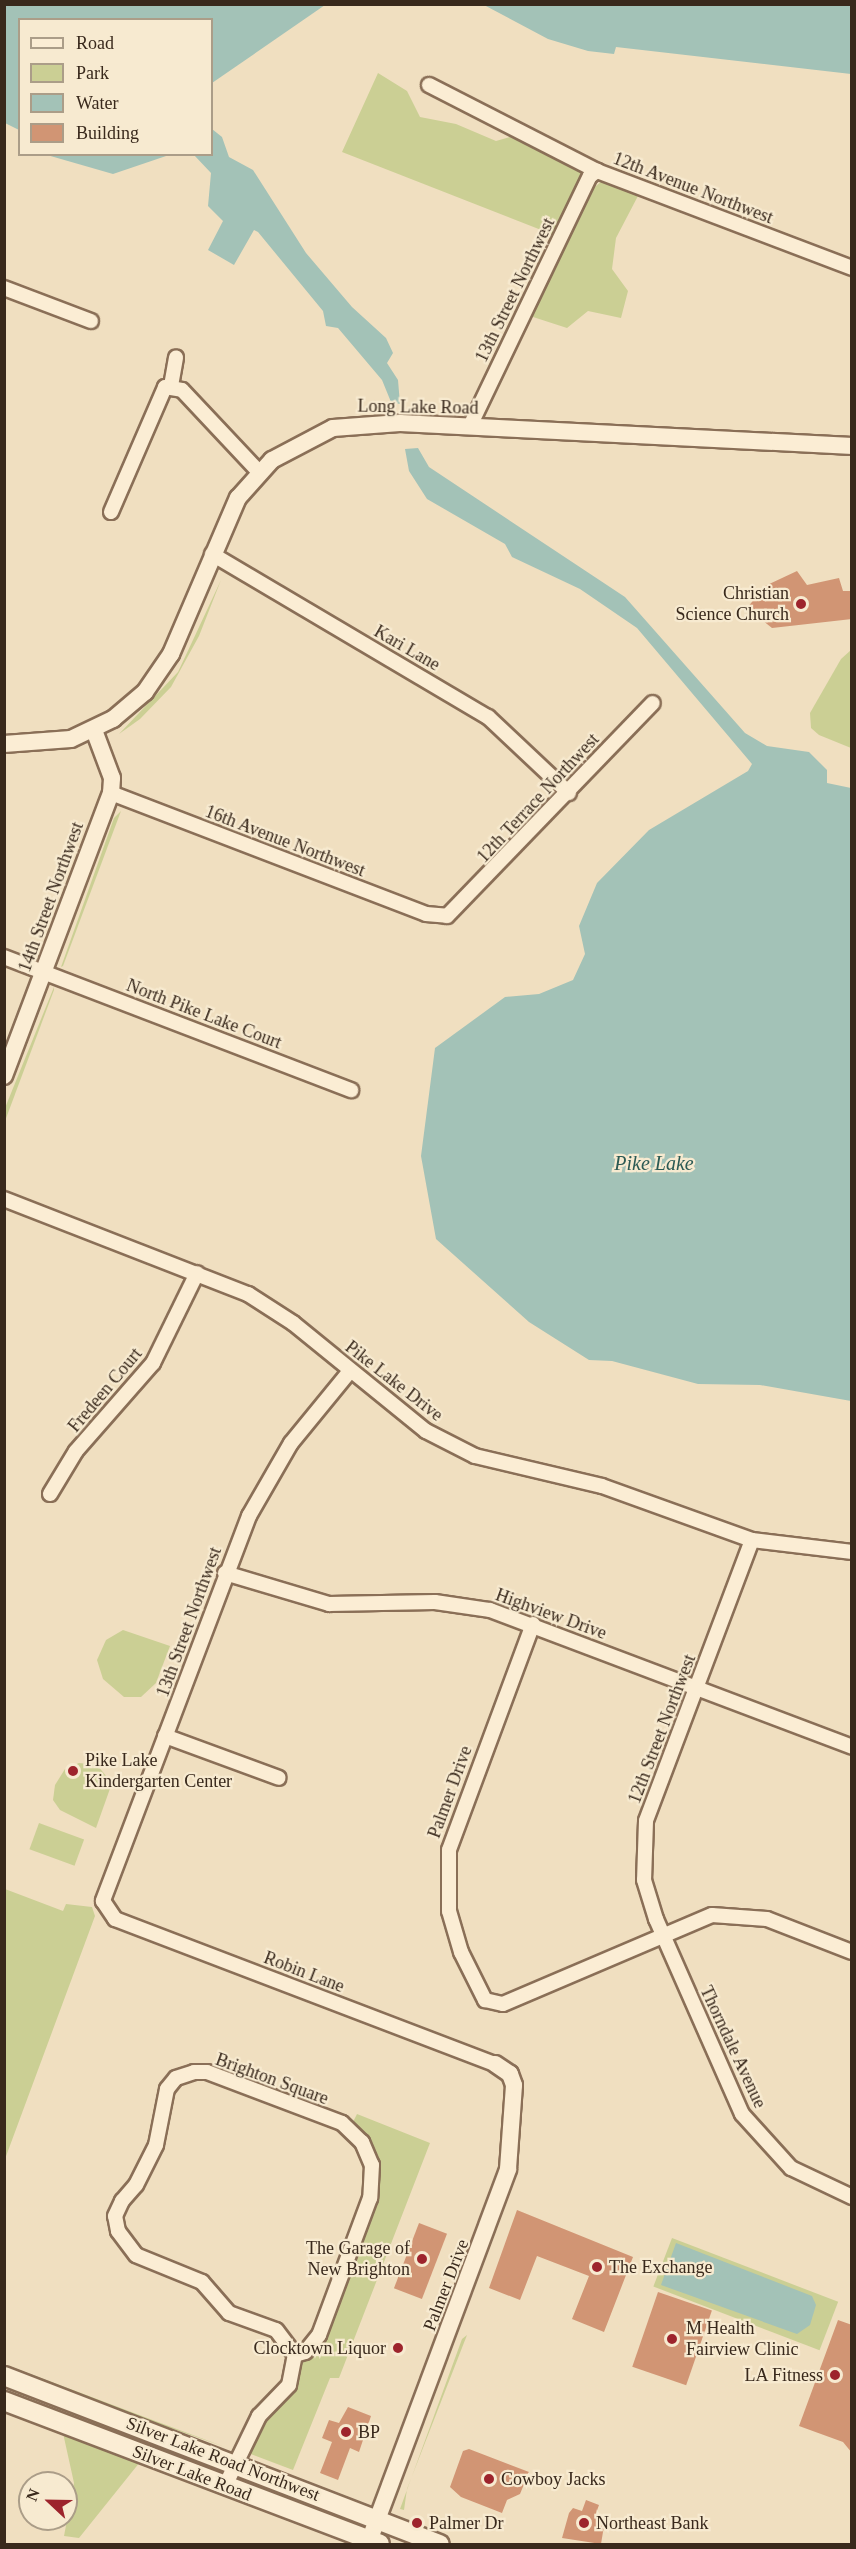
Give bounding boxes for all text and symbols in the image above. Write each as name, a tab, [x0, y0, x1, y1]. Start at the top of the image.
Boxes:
legend	[18, 18, 213, 156]
text: Road	[76, 33, 114, 53]
text: Park	[76, 63, 109, 83]
text: Water	[76, 93, 119, 113]
text: Building	[76, 123, 139, 143]
street label: 12th Avenue Northwest	[609, 147, 777, 229]
street label: 13th Street Northwest	[471, 214, 559, 366]
street label: Long Lake Road	[357, 395, 479, 419]
place label: Christian Science Church	[676, 583, 789, 626]
marker: Christian Science Church	[794, 597, 808, 611]
street label: Kari Lane	[370, 621, 444, 675]
street label: 12th Terrace Northwest	[472, 729, 604, 867]
street label: 16th Avenue Northwest	[201, 800, 369, 882]
street label: 14th Street Northwest	[14, 819, 88, 975]
street label: North Pike Lake Court	[123, 974, 285, 1054]
water label: Pike Lake	[614, 1151, 694, 1175]
street label: Pike Lake Drive	[341, 1336, 447, 1426]
street label: Fredeen Court	[63, 1343, 147, 1437]
street label: 13th Street Northwest	[152, 1544, 226, 1700]
street label: Highview Drive	[493, 1584, 609, 1644]
street label: 12th Street Northwest	[624, 1651, 700, 1807]
street label: Palmer Drive	[423, 1743, 477, 1841]
place label: Pike Lake Kindergarten Center	[85, 1750, 232, 1792]
marker: Pike Lake Kindergarten Center	[66, 1764, 80, 1778]
street label: Robin Lane	[261, 1947, 347, 1997]
street label: Thorndale Avenue	[695, 1982, 771, 2112]
street label: Brighton Square	[213, 2049, 331, 2109]
street label: Palmer Drive	[419, 2236, 473, 2334]
place label: The Garage of New Brighton	[306, 2238, 410, 2280]
marker: The Garage of New Brighton	[415, 2252, 429, 2266]
place label: The Exchange	[609, 2256, 712, 2278]
marker: The Exchange	[590, 2260, 604, 2274]
place label: M Health Fairview Clinic	[686, 2318, 798, 2360]
marker: M Health Fairview Clinic	[663, 2330, 681, 2348]
place label: Clocktown Liquor	[254, 2337, 386, 2359]
marker: Clocktown Liquor	[391, 2341, 405, 2355]
place label: LA Fitness	[743, 2364, 823, 2386]
marker: LA Fitness	[828, 2368, 842, 2382]
street label: Silver Lake Road Northwest	[123, 2412, 323, 2506]
place label: BP	[358, 2421, 380, 2443]
marker: BP	[339, 2425, 353, 2439]
street label: Silver Lake Road	[129, 2440, 255, 2506]
place label: Cowboy Jacks	[501, 2468, 605, 2490]
north arrow	[18, 2471, 78, 2531]
marker: Cowboy Jacks	[482, 2472, 496, 2486]
text: N	[23, 2486, 43, 2503]
place label: Palmer Dr	[429, 2512, 503, 2534]
place label: Northeast Bank	[596, 2512, 708, 2534]
marker: Palmer Dr	[410, 2516, 424, 2530]
marker: Northeast Bank	[577, 2516, 591, 2530]

